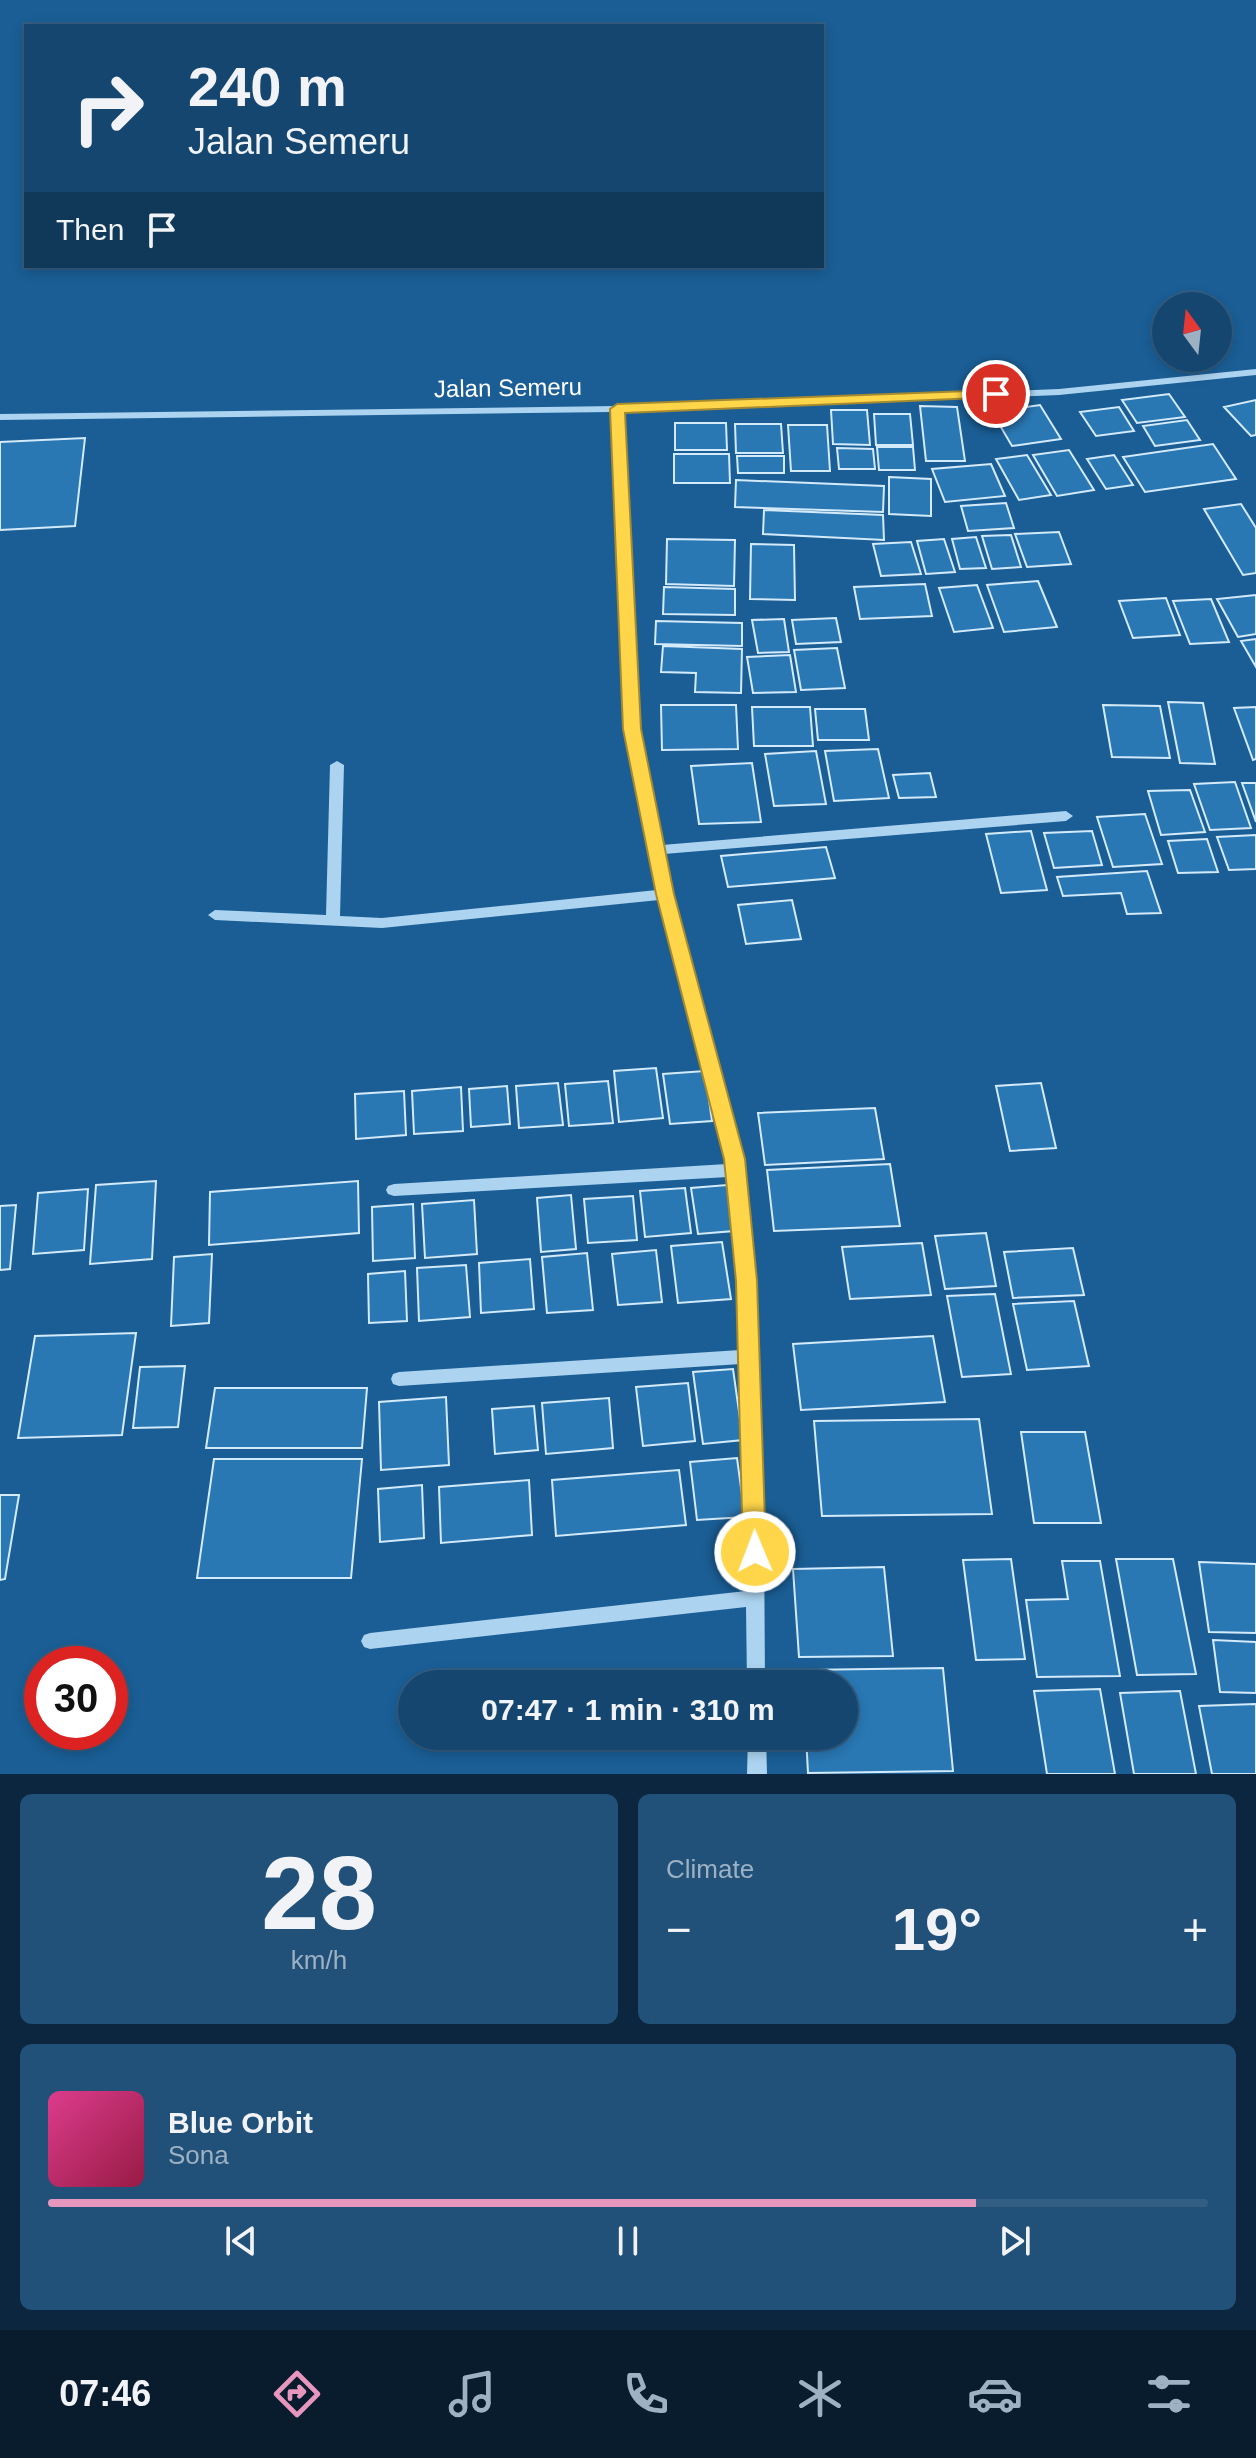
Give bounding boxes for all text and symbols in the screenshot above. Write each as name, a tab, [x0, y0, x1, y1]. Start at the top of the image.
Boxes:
text: 240 m	[188, 55, 347, 118]
icon: right	[56, 56, 160, 160]
text: Jalan Semeru	[188, 121, 410, 162]
icon: arrive	[140, 208, 184, 252]
text: Then	[56, 213, 124, 246]
north arrow	[1152, 292, 1232, 372]
map controls	[1152, 292, 1232, 372]
pin	[962, 360, 1030, 428]
icon: arrive	[974, 372, 1018, 416]
street label: Jalan Semeru	[434, 373, 582, 402]
position arrow	[713, 1510, 797, 1594]
speed limit sign: 30	[24, 1646, 128, 1750]
text: 07:47 · 1 min · 310 m	[481, 1693, 775, 1726]
text: 28	[261, 1835, 377, 1951]
text: Climate	[666, 1854, 754, 1884]
text: 19°	[892, 1896, 982, 1963]
text: −	[666, 1905, 692, 1954]
text: +	[1182, 1905, 1208, 1954]
text: km/h	[291, 1945, 347, 1975]
text: Blue Orbit	[168, 2106, 313, 2139]
text: Sona	[168, 2140, 229, 2170]
icon: previous	[219, 2219, 263, 2263]
icon: pause	[606, 2219, 650, 2263]
icon: next	[993, 2219, 1037, 2263]
icon: directions	[269, 2366, 325, 2422]
icon: music	[444, 2366, 500, 2422]
icon: phone	[618, 2366, 674, 2422]
icon: climate	[792, 2366, 848, 2422]
icon: car	[967, 2366, 1023, 2422]
icon: filters	[1141, 2366, 1197, 2422]
text: 07:46	[59, 2373, 151, 2414]

